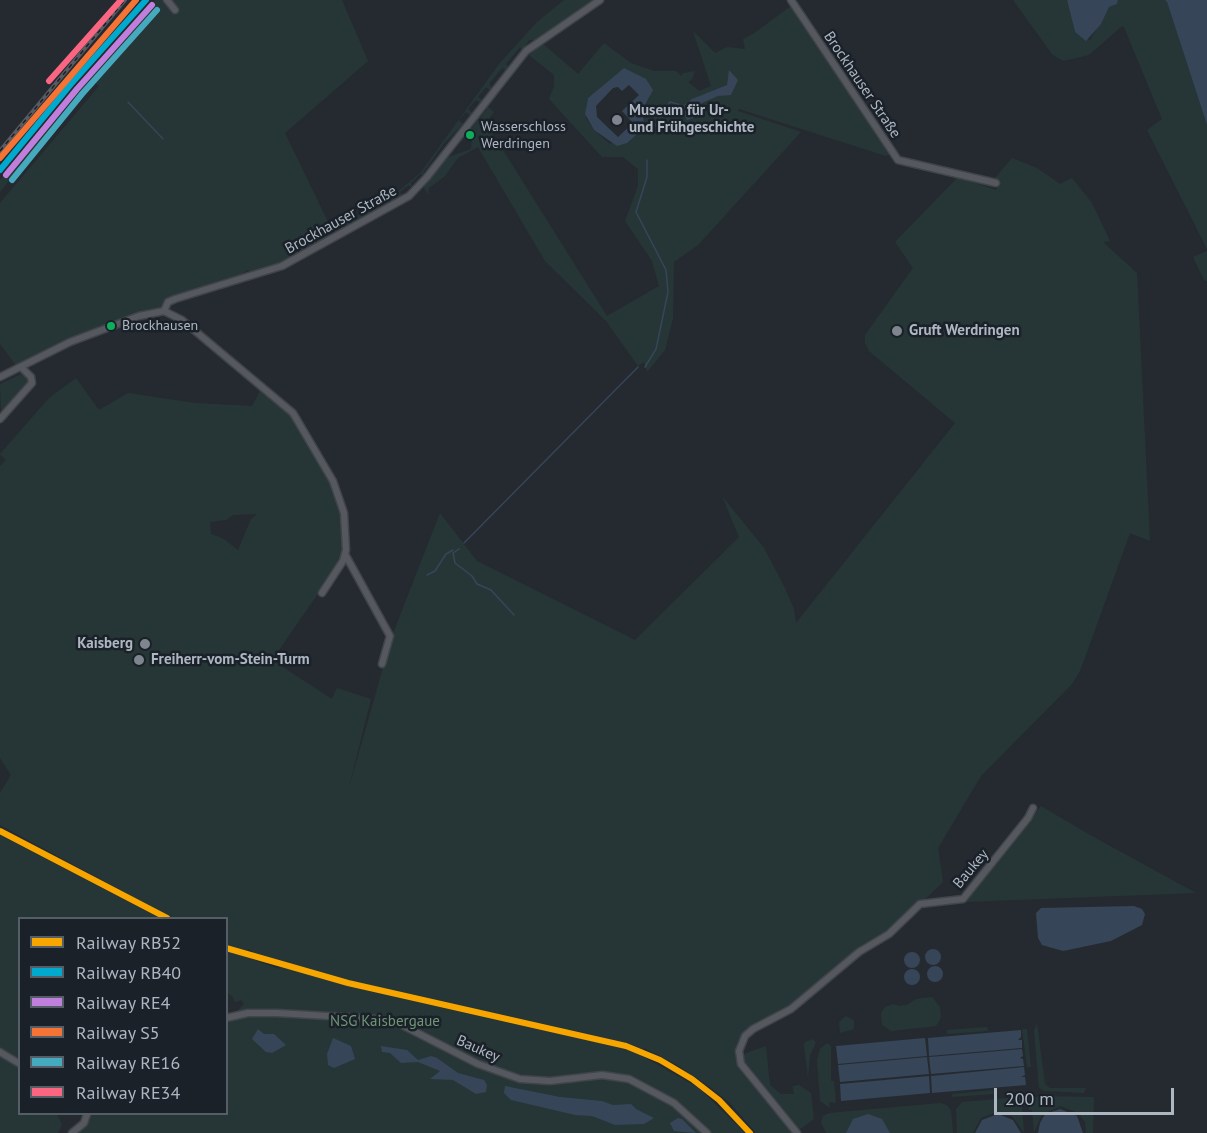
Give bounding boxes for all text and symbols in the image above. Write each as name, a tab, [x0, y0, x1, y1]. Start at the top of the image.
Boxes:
street label: Brockhauser Straße	[820, 28, 904, 142]
place label: Museum für Ur- und Frühgeschichte	[629, 102, 754, 137]
marker: Museum für Ur- und Frühgeschichte	[610, 113, 624, 127]
place label: Wasserschloss Werdringen	[481, 119, 566, 152]
marker: Wasserschloss Werdringen	[464, 129, 476, 141]
street label: Brockhauser Straße	[282, 182, 400, 258]
place label: Brockhausen	[122, 318, 198, 334]
marker: Brockhausen	[105, 320, 117, 332]
place label: Gruft Werdringen	[909, 322, 1020, 340]
marker: Gruft Werdringen	[890, 324, 904, 338]
place label: Kaisberg	[77, 635, 133, 653]
marker: Kaisberg	[138, 637, 152, 651]
place label: Freiherr-vom-Stein-Turm	[151, 651, 309, 669]
marker: Freiherr-vom-Stein-Turm	[132, 653, 146, 667]
street label: Baukey	[949, 846, 993, 892]
legend	[18, 917, 228, 1115]
text: Railway RB52	[76, 931, 181, 954]
text: Railway RB40	[76, 961, 181, 984]
text: Railway RE4	[76, 991, 170, 1014]
park label: NSG Kaisbergaue	[330, 1013, 440, 1031]
text: Railway S5	[76, 1021, 160, 1044]
street label: Baukey	[454, 1032, 502, 1066]
text: Railway RE16	[76, 1051, 180, 1074]
scale bar	[997, 1076, 1177, 1114]
text: Railway RE34	[76, 1081, 180, 1104]
text: 200 m	[1005, 1087, 1054, 1110]

